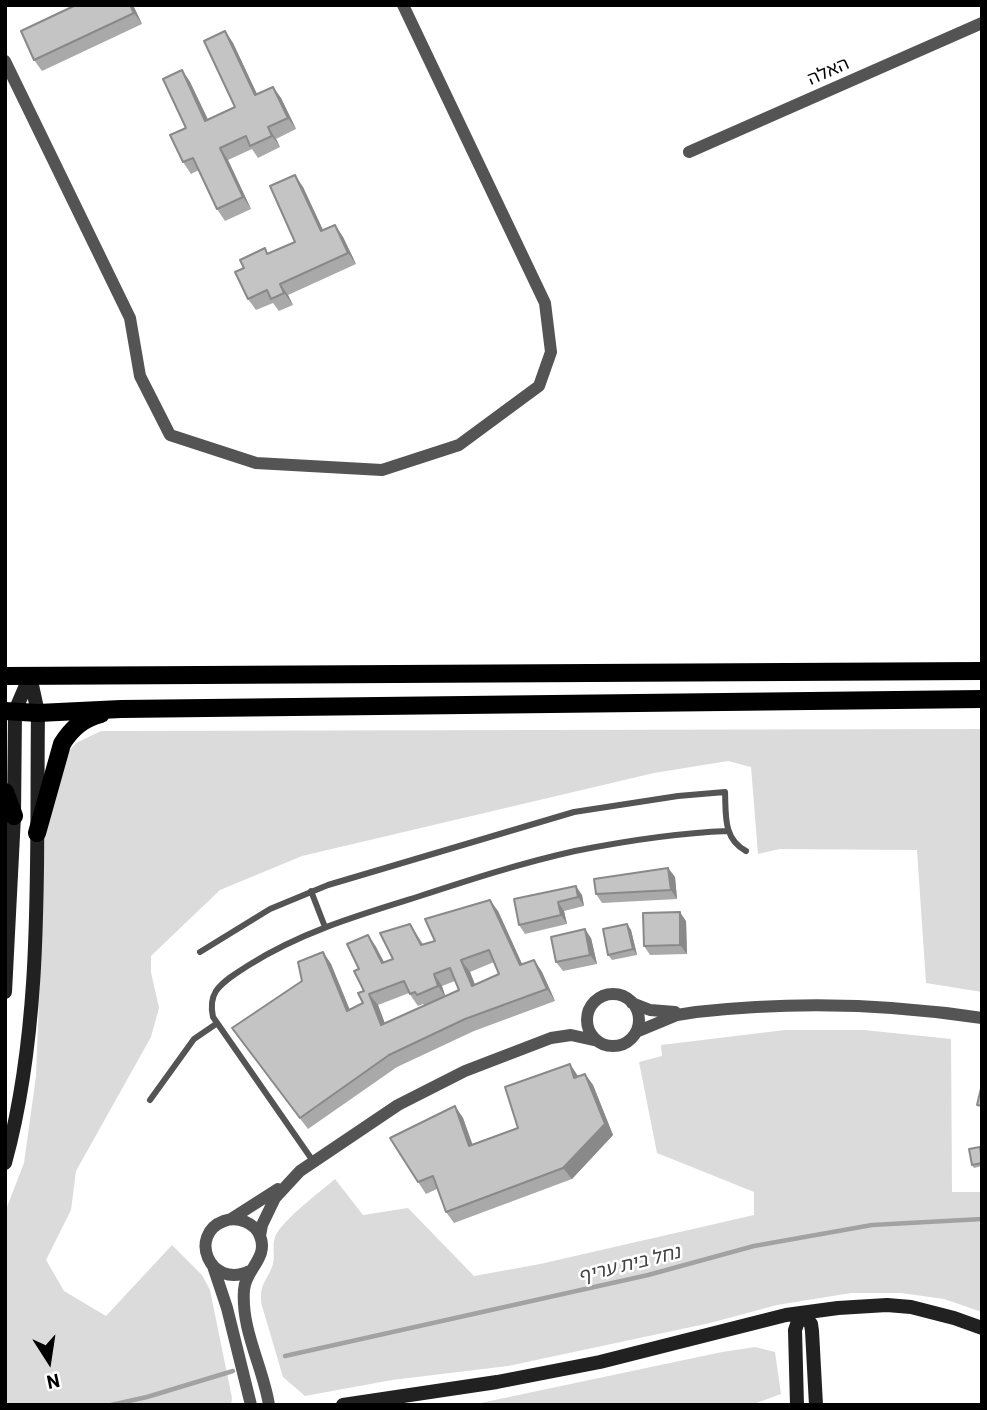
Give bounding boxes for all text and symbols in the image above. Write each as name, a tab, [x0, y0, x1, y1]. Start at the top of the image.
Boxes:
street label: האלה	[804, 52, 852, 90]
water label: נחל בית עריף	[575, 1240, 683, 1288]
north arrow	[14, 1326, 84, 1396]
text: N	[45, 1369, 62, 1395]

